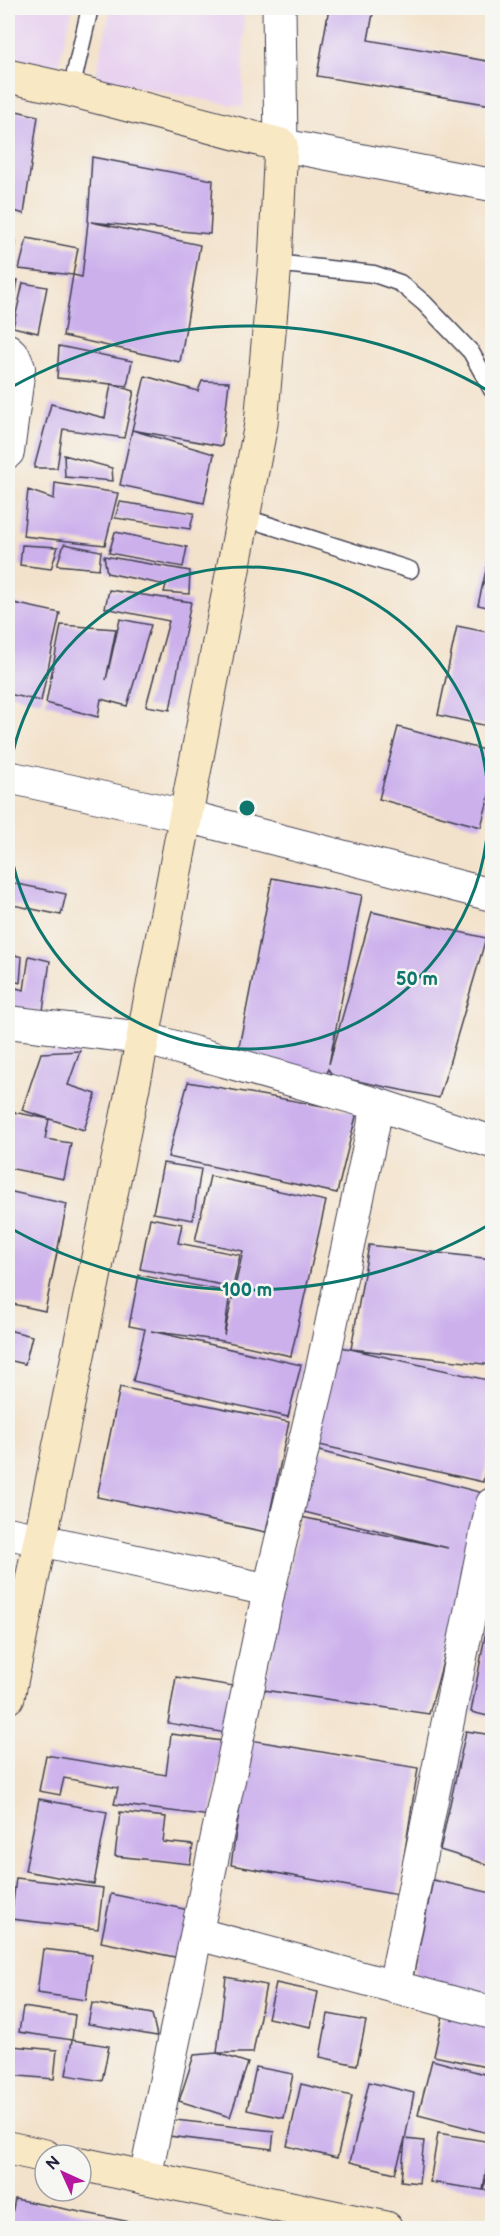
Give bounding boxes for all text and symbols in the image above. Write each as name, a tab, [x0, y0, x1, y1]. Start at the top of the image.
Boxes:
centre of rings	[237, 798, 257, 818]
text: 50 m	[396, 969, 438, 990]
text: 100 m	[222, 1280, 272, 1301]
north arrow	[33, 2143, 93, 2203]
text: N	[42, 2152, 64, 2174]

